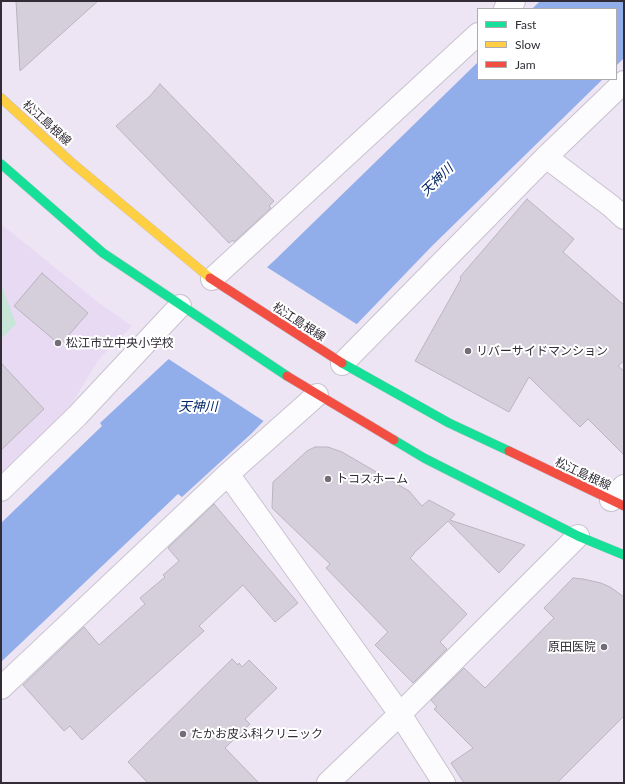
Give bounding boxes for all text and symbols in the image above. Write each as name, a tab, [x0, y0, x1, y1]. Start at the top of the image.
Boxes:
legend	[477, 8, 617, 80]
text: Fast	[515, 17, 536, 32]
text: Slow	[515, 37, 540, 52]
text: Jam	[515, 57, 536, 72]
street label: 松江島根線	[20, 98, 74, 148]
water label: 天神川	[418, 161, 456, 199]
street label: 松江島根線	[270, 300, 328, 344]
place label: 松江市立中央小学校	[66, 336, 174, 350]
marker: 松江市立中央小学校	[53, 338, 63, 348]
place label: リバーサイドマンション	[476, 344, 608, 358]
marker: リバーサイドマンション	[463, 346, 473, 356]
water label: 天神川	[179, 399, 217, 415]
street label: 松江島根線	[553, 455, 613, 493]
place label: トコスホーム	[336, 472, 408, 486]
marker: トコスホーム	[323, 474, 333, 484]
place label: 原田医院	[548, 640, 596, 654]
marker: 原田医院	[599, 642, 609, 652]
place label: たかお皮ふ科クリニック	[191, 727, 323, 741]
marker: たかお皮ふ科クリニック	[178, 729, 188, 739]

